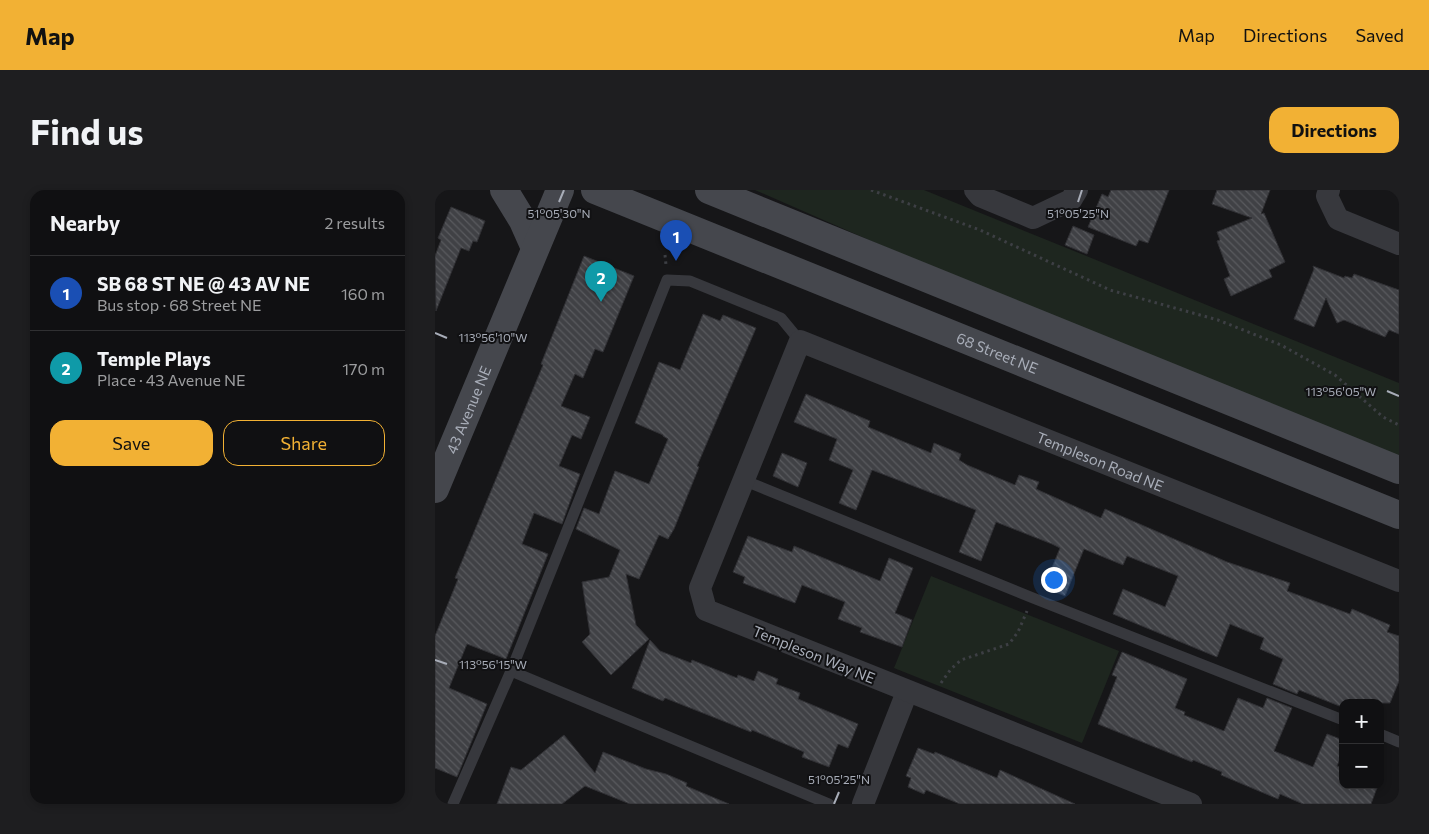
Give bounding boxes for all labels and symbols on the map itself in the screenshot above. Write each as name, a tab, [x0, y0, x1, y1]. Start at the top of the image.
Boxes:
text: 51°05'30"N	[527, 206, 591, 220]
text: 51°05'25"N	[1047, 206, 1109, 220]
pin: 1	[660, 220, 692, 261]
pin: 2	[585, 261, 617, 302]
street label: 68 Street NE	[954, 328, 1041, 377]
text: 113°56'10"W	[459, 330, 528, 344]
street label: 43 Avenue NE	[442, 363, 495, 456]
text: 113°56'05"W	[1306, 384, 1376, 398]
street label: Templeson Road NE	[1034, 428, 1167, 495]
your location	[1041, 567, 1067, 593]
street label: Templeson Way NE	[750, 621, 878, 687]
text: 113°56'15"W	[459, 657, 527, 671]
text: 51°05'25"N	[808, 772, 870, 786]

